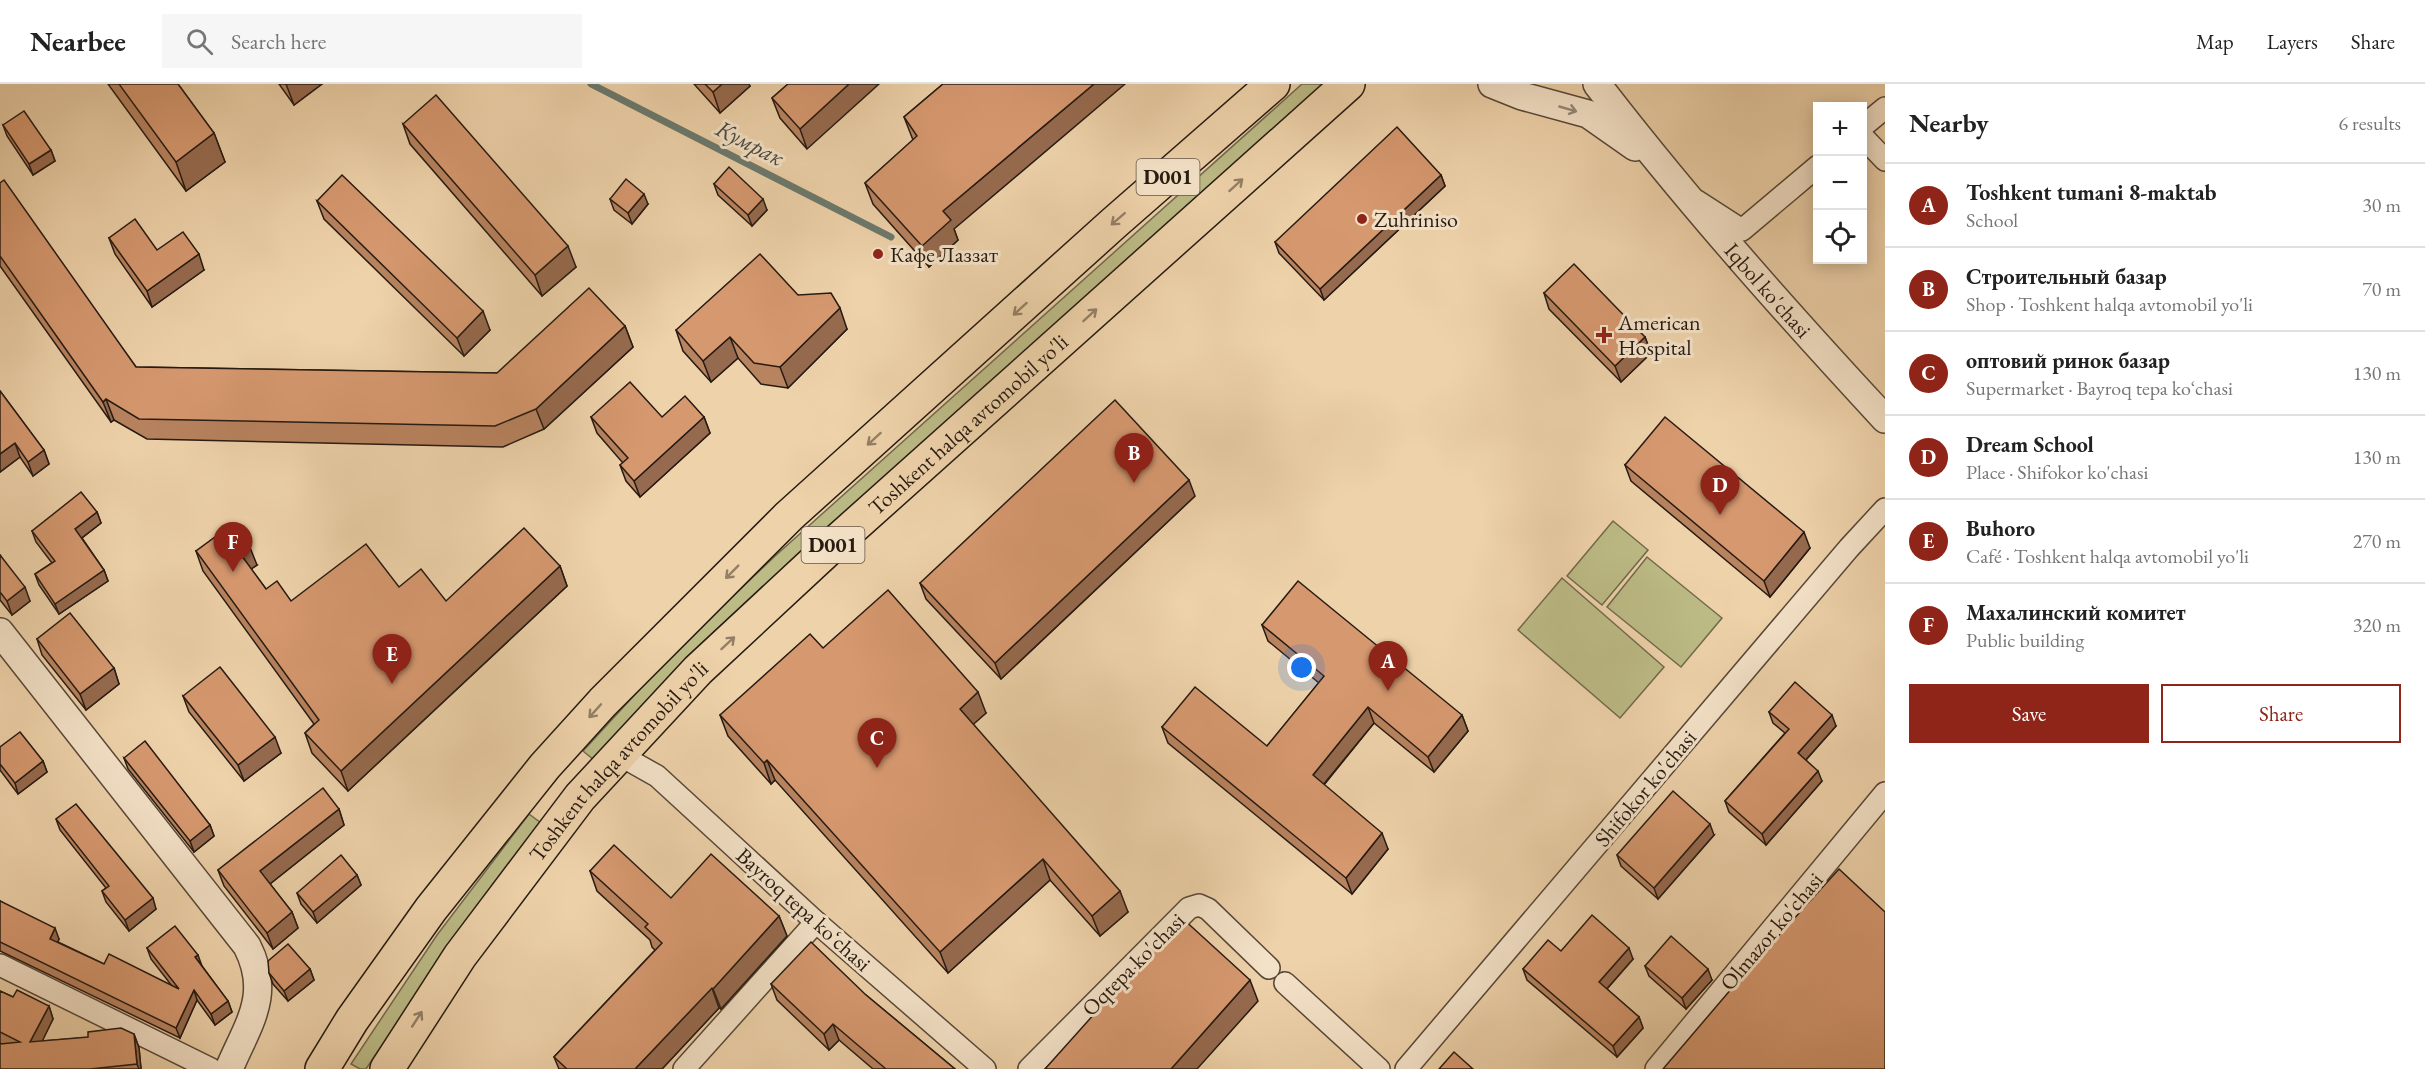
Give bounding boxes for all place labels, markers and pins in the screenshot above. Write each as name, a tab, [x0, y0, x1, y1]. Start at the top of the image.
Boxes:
place label: Zuhriniso	[1374, 205, 1458, 234]
marker: Zuhriniso	[1355, 212, 1369, 226]
place label: Кафе Лаззат	[890, 240, 998, 269]
marker: Кафе Лаззат	[871, 247, 885, 261]
place label: American Hospital	[1617, 308, 1701, 362]
marker: American Hospital	[1595, 326, 1613, 344]
pin: B	[1114, 434, 1154, 483]
pin: D	[1700, 466, 1740, 515]
pin: F	[214, 522, 252, 572]
pin: E	[372, 634, 412, 684]
pin: A	[1368, 642, 1408, 691]
pin: C	[858, 718, 896, 768]

